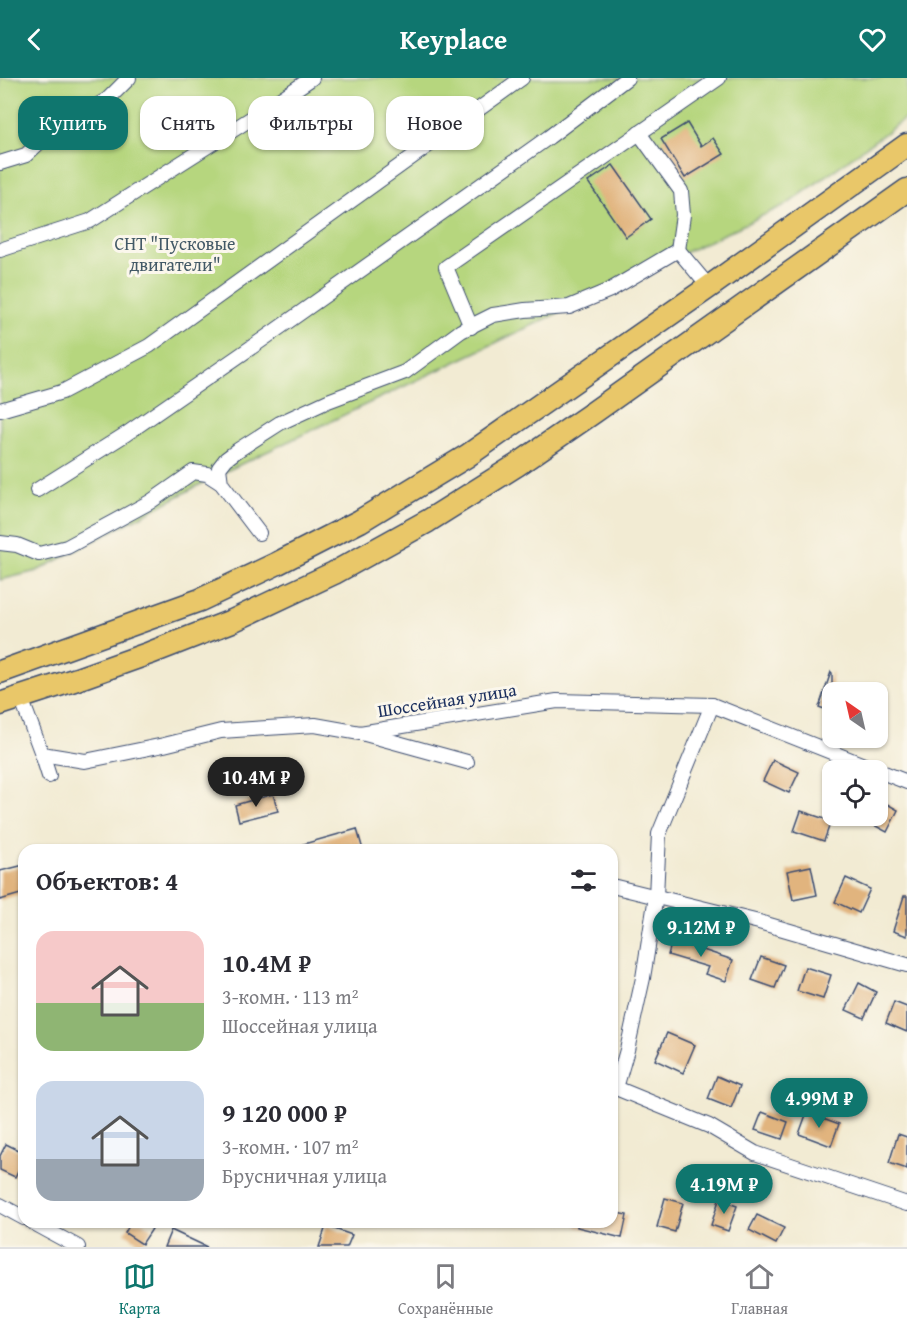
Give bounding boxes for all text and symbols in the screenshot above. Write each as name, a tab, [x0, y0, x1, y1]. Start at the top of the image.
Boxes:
text: Keyplace	[400, 19, 507, 59]
icon: back	[18, 23, 51, 56]
icon: heart	[856, 23, 889, 56]
chip: Купить	[18, 96, 128, 150]
chip: Снять	[140, 96, 236, 150]
chip: Фильтры	[248, 96, 374, 150]
chip: Новое	[386, 96, 484, 150]
park label: СНТ "Пусковые двигатели"	[115, 230, 235, 278]
street label: Шоссейная улица	[376, 676, 519, 724]
north arrow	[822, 682, 888, 748]
map controls	[822, 682, 888, 826]
pin: 10.4M ₽	[201, 757, 311, 808]
button: locate	[822, 760, 888, 826]
text: 10.4M ₽	[222, 762, 290, 791]
text: Объектов: 4	[36, 861, 179, 900]
icon: filters	[567, 864, 600, 897]
pin: 9.12M ₽	[646, 907, 756, 958]
text: 9.12M ₽	[667, 912, 735, 941]
text: 10.4M ₽	[222, 943, 311, 982]
icon: home	[84, 955, 156, 1027]
text: 3-комн. · 113 m²	[222, 982, 358, 1011]
text: Шоссейная улица	[222, 1011, 378, 1040]
pin: 4.99M ₽	[764, 1078, 874, 1129]
text: 4.99M ₽	[785, 1083, 853, 1112]
text: 9 120 000 ₽	[222, 1093, 347, 1132]
icon: home	[84, 1105, 156, 1177]
text: 3-комн. · 107 m²	[222, 1132, 358, 1161]
text: Брусничная улица	[222, 1161, 387, 1190]
pin: 4.19M ₽	[669, 1164, 779, 1215]
text: 4.19M ₽	[690, 1169, 758, 1198]
tab: Карта	[119, 1260, 160, 1320]
tab: Сохранённые	[398, 1260, 493, 1320]
tab: Главная	[731, 1260, 788, 1320]

